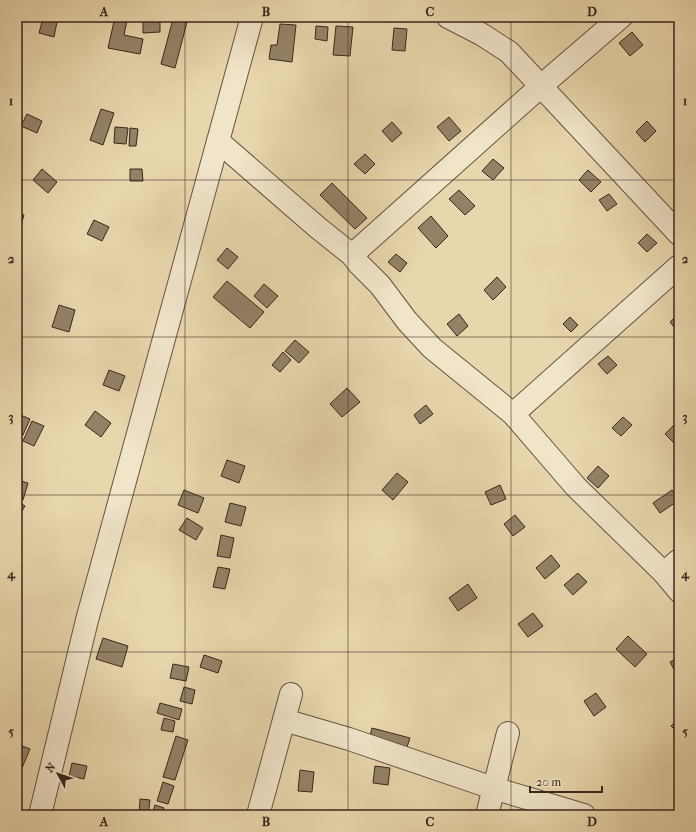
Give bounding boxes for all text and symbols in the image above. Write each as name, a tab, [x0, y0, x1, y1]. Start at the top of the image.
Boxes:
text: A	[99, 4, 109, 19]
text: B	[262, 4, 271, 19]
text: C	[426, 4, 435, 19]
text: D	[587, 4, 597, 19]
text: 1	[9, 93, 14, 108]
text: 1	[683, 93, 688, 108]
text: 2	[8, 251, 15, 266]
text: 2	[682, 251, 689, 266]
text: 3	[8, 409, 14, 425]
text: 3	[682, 409, 688, 425]
text: 4	[6, 566, 16, 582]
text: 4	[680, 566, 690, 582]
text: 5	[8, 724, 14, 739]
text: 5	[682, 724, 688, 739]
north arrow	[38, 754, 78, 794]
text: N	[43, 760, 59, 775]
scale bar	[530, 768, 602, 794]
text: 20 m	[536, 775, 561, 789]
text: A	[99, 814, 109, 829]
text: B	[262, 814, 271, 829]
text: C	[426, 814, 435, 829]
text: D	[587, 814, 597, 829]

